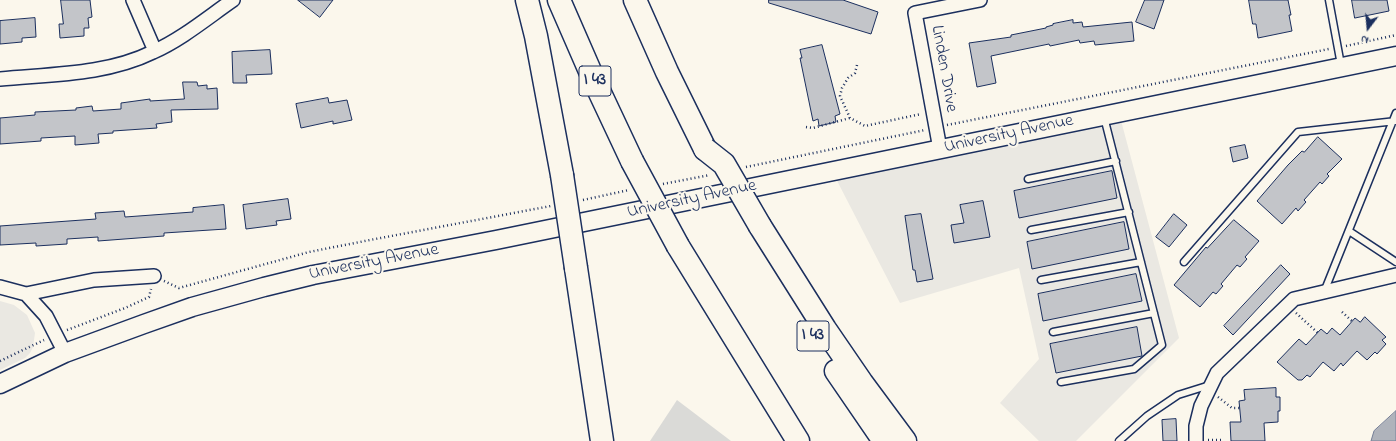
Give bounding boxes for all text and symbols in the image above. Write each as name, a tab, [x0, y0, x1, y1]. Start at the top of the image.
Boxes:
north arrow	[1348, 8, 1388, 48]
street label: Linden Drive	[925, 24, 961, 114]
text: N	[1359, 31, 1370, 48]
road number: I 43	[579, 66, 611, 96]
street label: University Avenue	[942, 111, 1076, 159]
street label: University Avenue	[625, 176, 759, 224]
street label: University Avenue	[307, 240, 441, 286]
road number: I 43	[797, 321, 829, 351]

